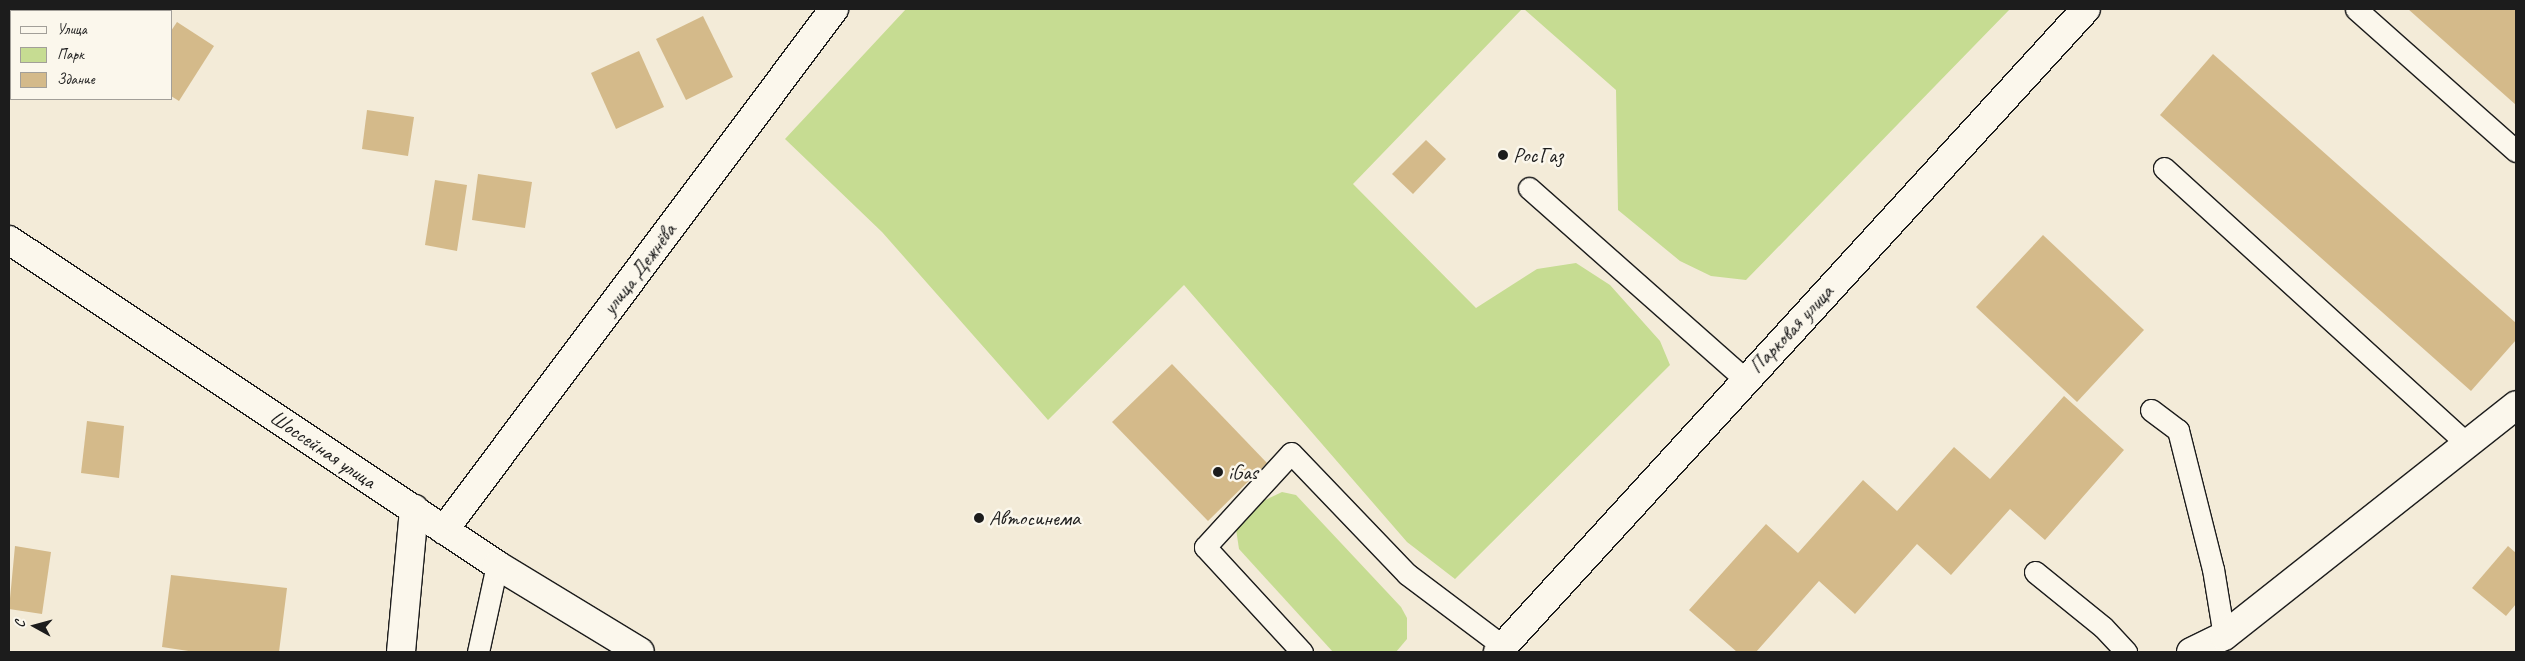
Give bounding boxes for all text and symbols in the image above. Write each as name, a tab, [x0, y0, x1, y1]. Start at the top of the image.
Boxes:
legend	[10, 10, 172, 100]
text: Улица	[57, 20, 87, 39]
text: Парк	[57, 45, 84, 64]
text: Здание	[57, 70, 95, 89]
place label: РосГаз	[1513, 142, 1563, 168]
marker: РосГаз	[1497, 149, 1509, 161]
street label: улица Дежнёва	[596, 218, 682, 320]
street label: Парковая улица	[1743, 279, 1839, 379]
street label: Шоссейная улица	[264, 404, 382, 494]
place label: iGas	[1228, 459, 1258, 485]
marker: iGas	[1212, 466, 1224, 478]
place label: Автосинема	[989, 505, 1080, 531]
marker: Автосинема	[973, 512, 985, 524]
north arrow	[10, 601, 60, 651]
text: С	[11, 620, 28, 629]

